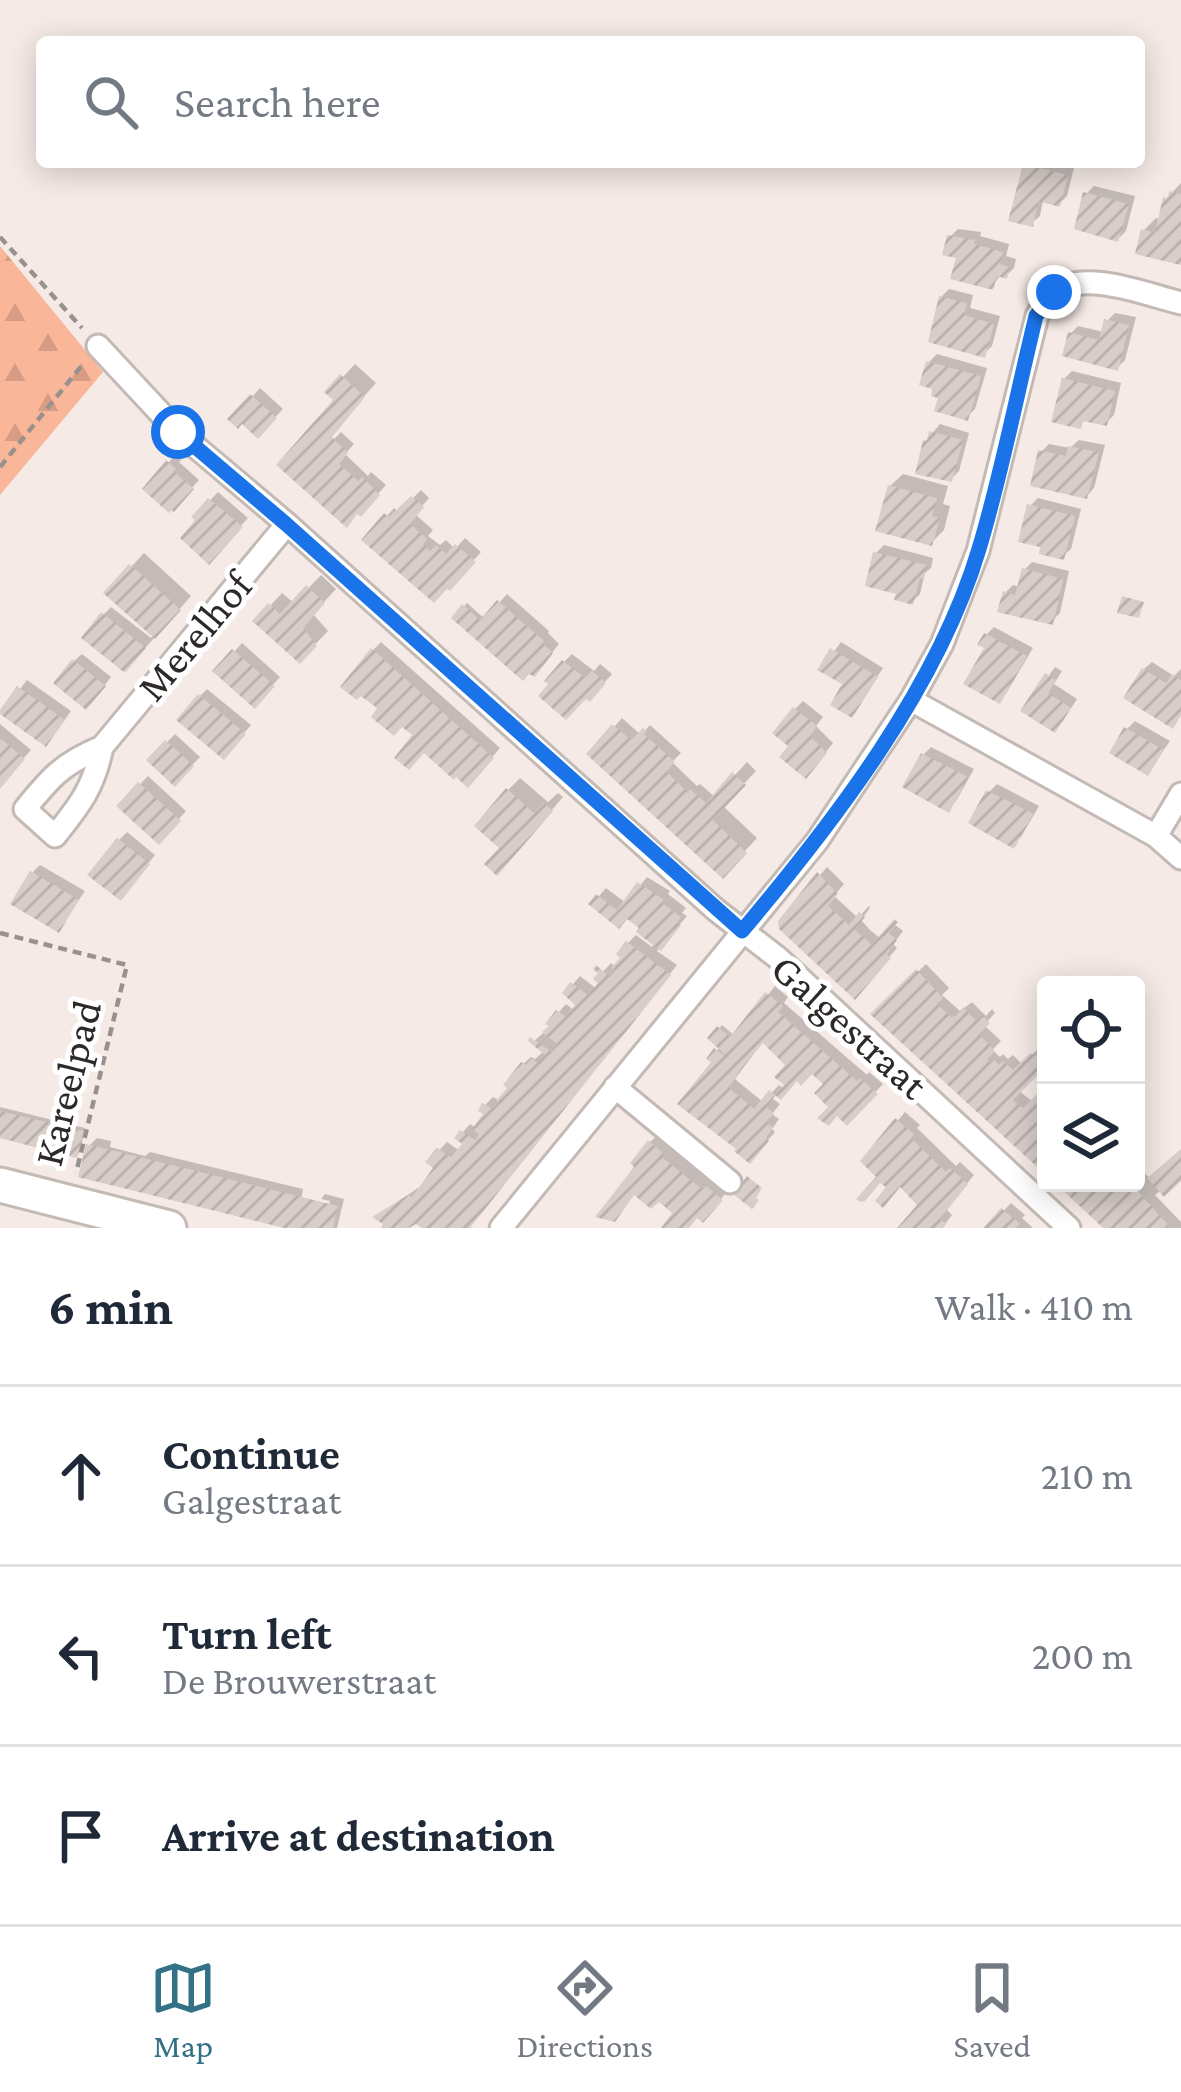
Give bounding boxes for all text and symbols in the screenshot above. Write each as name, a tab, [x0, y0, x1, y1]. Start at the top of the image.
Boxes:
search box	[36, 36, 1145, 168]
icon: search	[78, 69, 144, 135]
text: Search here	[174, 77, 381, 127]
route end	[1027, 265, 1081, 319]
route start	[151, 405, 205, 459]
street label: Merelhof	[127, 560, 263, 710]
street label: Galgestraat	[763, 944, 938, 1109]
map controls	[1037, 976, 1145, 1192]
button: locate	[1037, 976, 1145, 1084]
street label: Kareelpad	[24, 995, 110, 1171]
button: layers	[1037, 1084, 1145, 1192]
text: 6 min	[48, 1278, 173, 1335]
text: Walk · 410 m	[934, 1285, 1133, 1328]
text: Continue	[162, 1429, 340, 1479]
icon: ahead	[48, 1443, 114, 1509]
text: 210 m	[1041, 1454, 1133, 1497]
text: Galgestraat	[162, 1479, 341, 1522]
text: Turn left	[162, 1609, 331, 1659]
icon: left	[48, 1623, 114, 1689]
text: 200 m	[1032, 1634, 1133, 1677]
text: De Brouwerstraat	[162, 1659, 436, 1702]
icon: arrive	[48, 1803, 114, 1869]
text: Arrive at destination	[162, 1811, 555, 1861]
tab: Map	[150, 1955, 216, 2064]
tab: Directions	[517, 1955, 653, 2064]
tab: Saved	[953, 1955, 1031, 2064]

